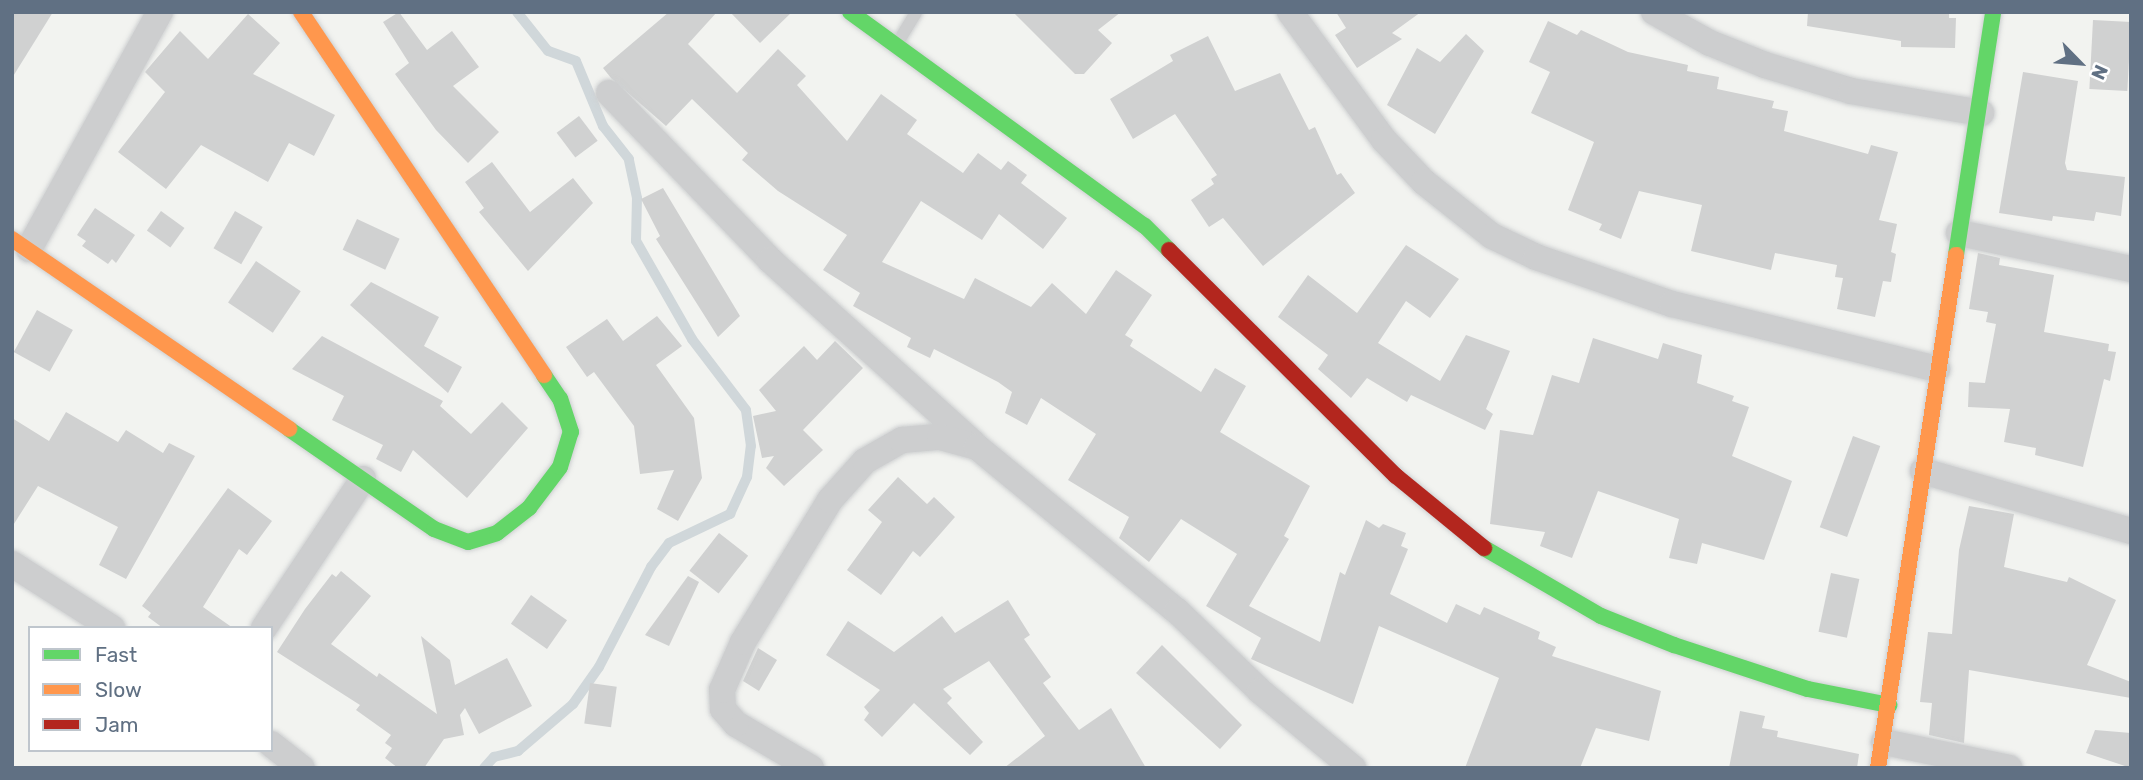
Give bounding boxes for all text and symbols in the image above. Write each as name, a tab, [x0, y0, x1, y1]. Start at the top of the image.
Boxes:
north arrow	[2045, 28, 2115, 98]
text: N	[2086, 61, 2113, 83]
legend	[28, 626, 273, 752]
text: Fast	[95, 642, 137, 667]
text: Slow	[95, 677, 142, 702]
text: Jam	[95, 712, 139, 737]

